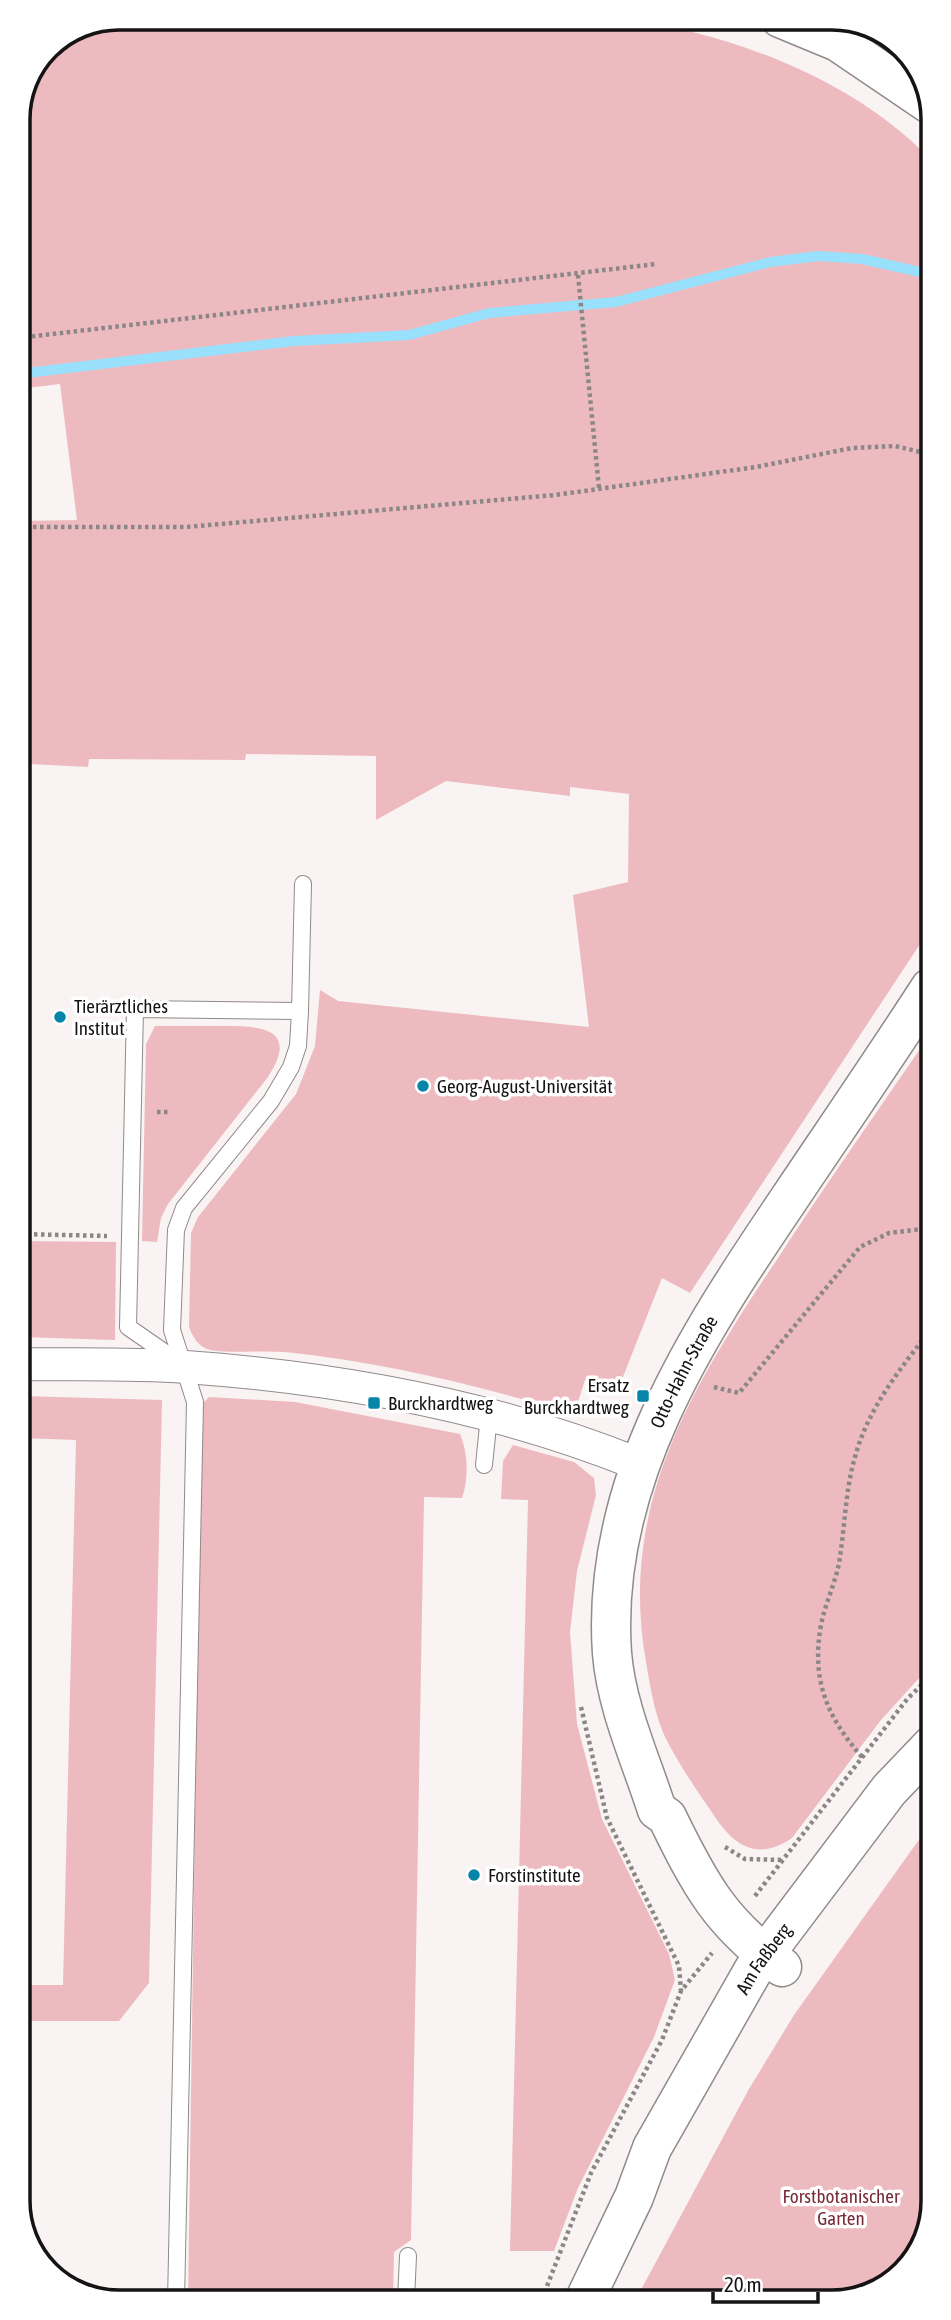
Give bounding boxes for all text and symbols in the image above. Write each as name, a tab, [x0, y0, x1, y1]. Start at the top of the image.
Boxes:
place label: Tierärztliches Institut	[74, 995, 168, 1039]
marker: Tierärztliches Institut	[52, 1009, 68, 1025]
place label: Georg-August-Universität	[437, 1075, 613, 1097]
marker: Georg-August-Universität	[415, 1078, 431, 1094]
street label: Otto-Hahn-Straße	[645, 1311, 722, 1431]
place label: Ersatz Burckhardtweg	[524, 1374, 630, 1418]
marker: Ersatz Burckhardtweg	[635, 1388, 651, 1404]
place label: Burckhardtweg	[388, 1392, 494, 1414]
marker: Burckhardtweg	[366, 1395, 382, 1411]
place label: Forstinstitute	[488, 1864, 581, 1886]
marker: Forstinstitute	[466, 1867, 482, 1883]
street label: Am Faßberg	[731, 1918, 796, 1998]
park label: Forstbotanischer Garten	[782, 2185, 900, 2229]
scale bar	[713, 2260, 818, 2304]
text: 20 m	[724, 2272, 762, 2296]

